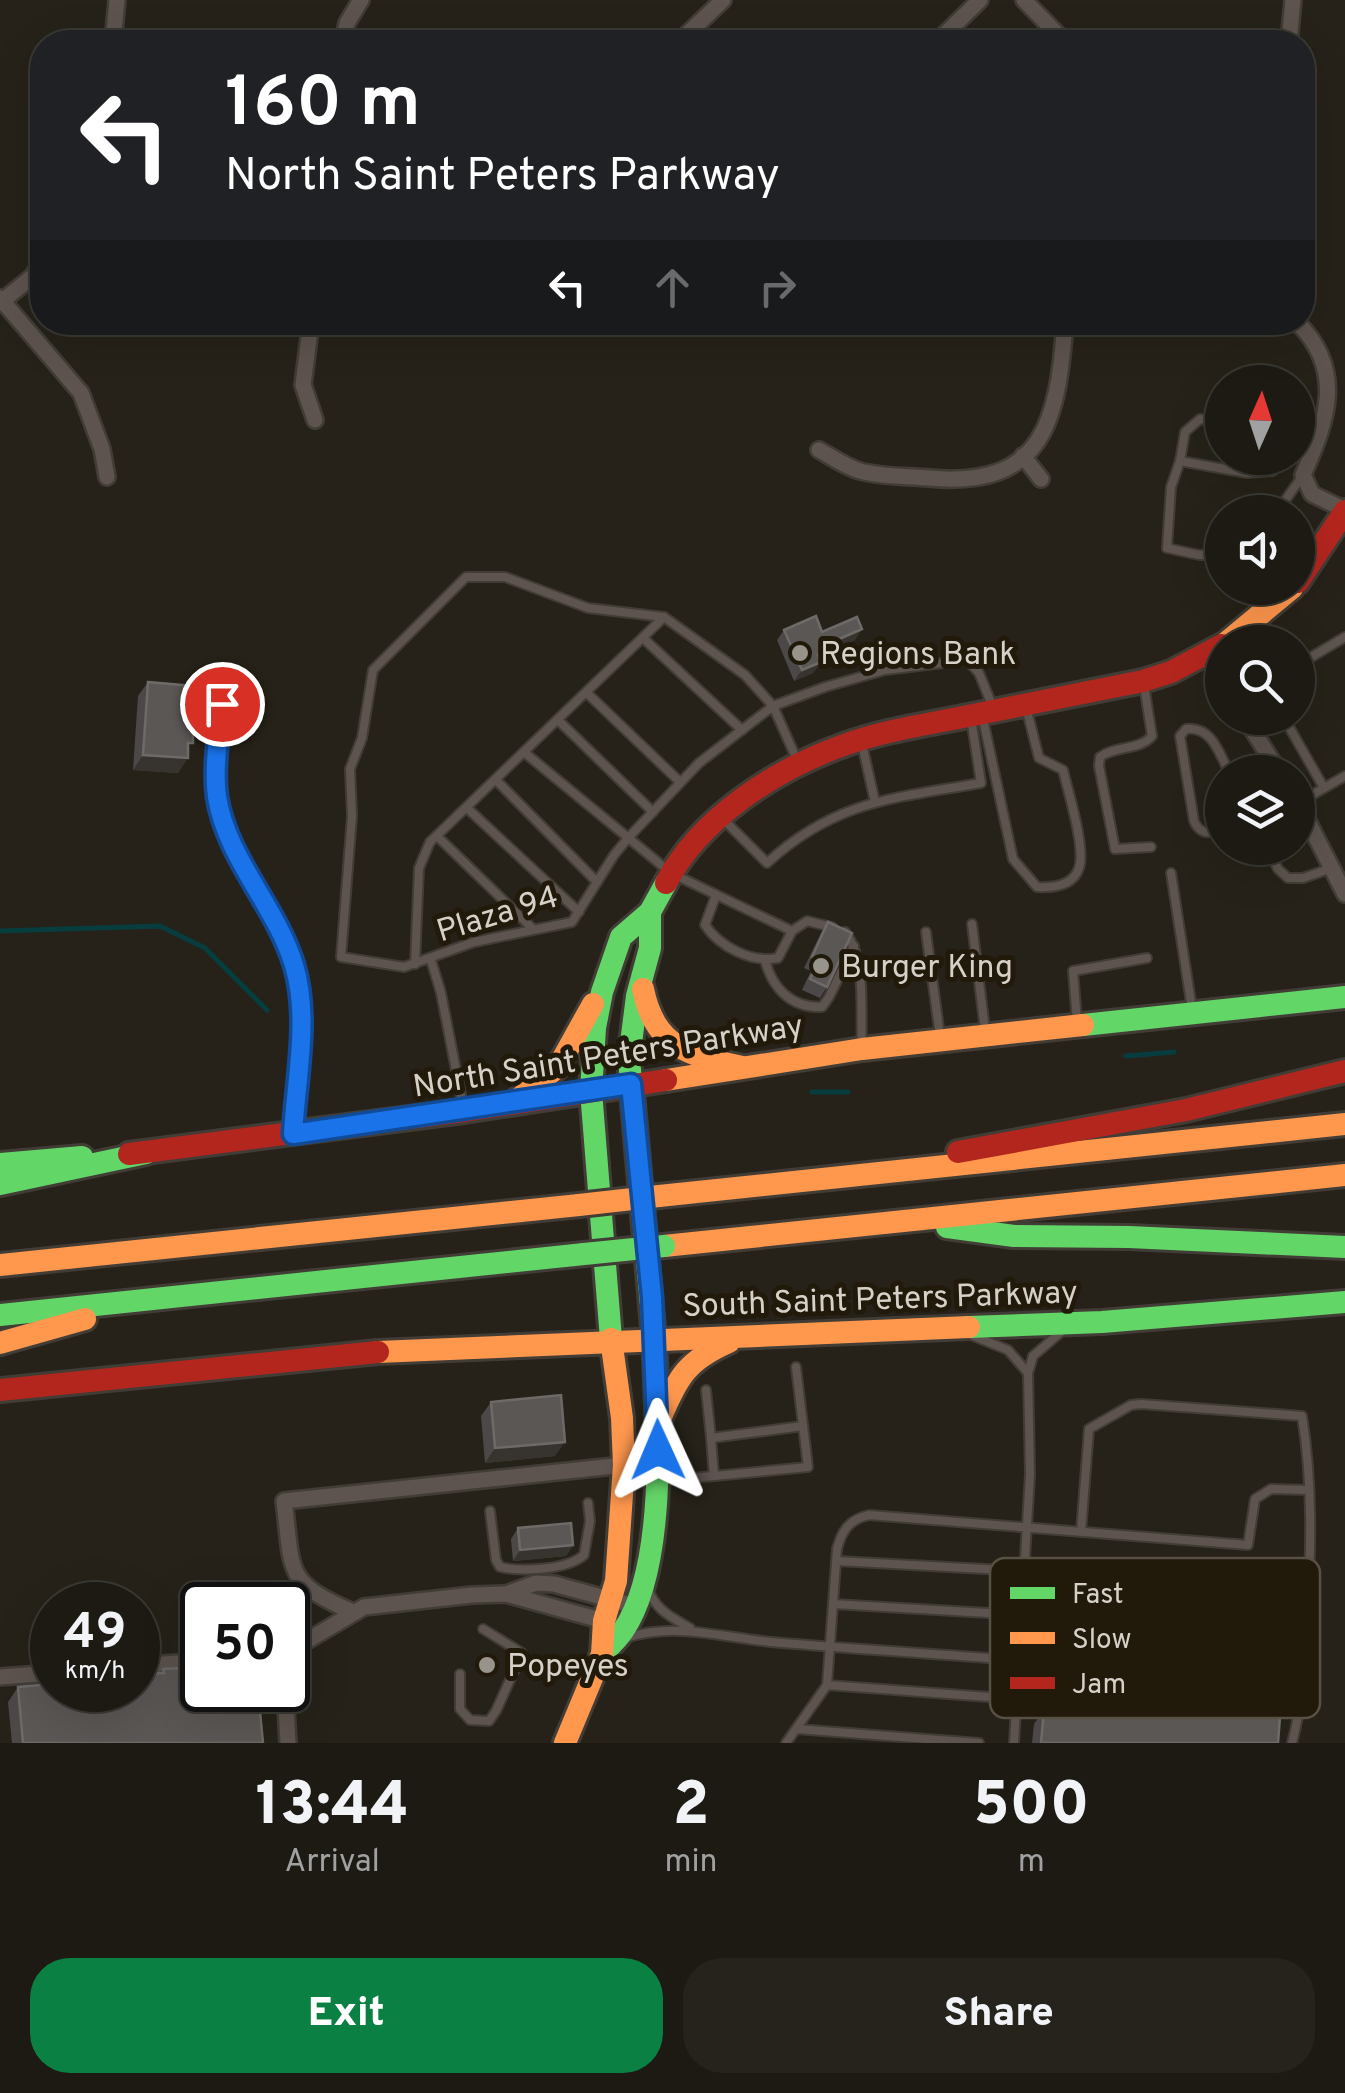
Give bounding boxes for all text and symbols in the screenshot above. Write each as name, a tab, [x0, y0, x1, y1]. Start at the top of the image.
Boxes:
text: 160 m	[225, 62, 421, 151]
icon: left	[60, 70, 190, 200]
text: North Saint Peters Parkway	[225, 149, 780, 206]
icon: left	[540, 260, 595, 315]
icon: ahead	[645, 260, 700, 315]
icon: right	[750, 260, 805, 315]
north arrow	[1205, 365, 1315, 475]
map controls	[1205, 365, 1315, 865]
button: sound	[1205, 495, 1315, 605]
button: search	[1205, 625, 1315, 735]
place label: Regions Bank	[820, 636, 1016, 676]
marker: Regions Bank	[789, 642, 811, 664]
pin	[180, 662, 265, 747]
icon: arrive	[195, 677, 250, 732]
button: layers	[1205, 755, 1315, 865]
street label: Plaza 94	[432, 878, 563, 953]
place label: Burger King	[841, 949, 1013, 989]
marker: Burger King	[810, 955, 832, 977]
street label: North Saint Peters Parkway	[410, 1007, 806, 1109]
street label: South Saint Peters Parkway	[682, 1274, 1079, 1328]
position arrow	[606, 1398, 710, 1502]
legend	[990, 1558, 1320, 1718]
text: Fast	[1072, 1578, 1124, 1614]
speed limit sign: 50	[180, 1582, 310, 1712]
text: 49	[64, 1603, 126, 1666]
text: Slow	[1072, 1623, 1131, 1659]
place label: Popeyes	[507, 1648, 629, 1688]
marker: Popeyes	[476, 1654, 498, 1676]
text: km/h	[65, 1656, 125, 1688]
text: Jam	[1072, 1668, 1126, 1704]
text: 13:44	[255, 1770, 409, 1846]
text: 2	[673, 1770, 709, 1846]
text: 500	[973, 1770, 1089, 1846]
text: Arrival	[284, 1843, 380, 1883]
text: min	[664, 1843, 718, 1883]
text: m	[1018, 1843, 1045, 1883]
button: Exit	[30, 1958, 663, 2073]
button: Share	[683, 1958, 1315, 2073]

